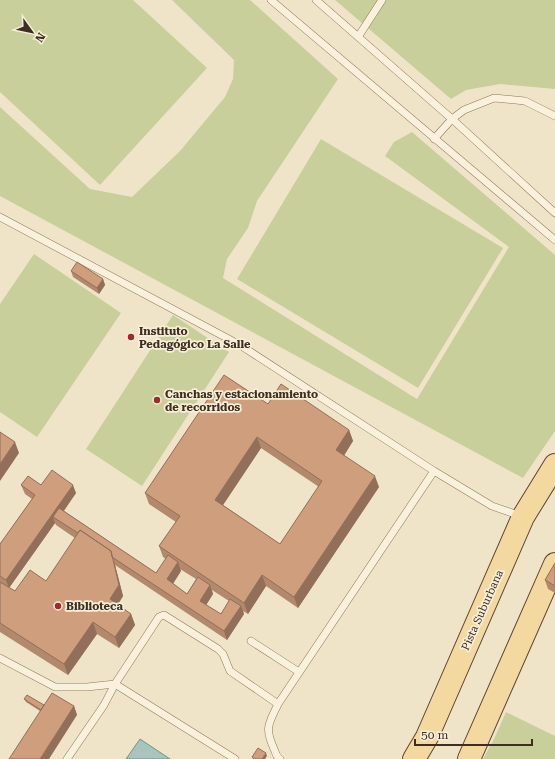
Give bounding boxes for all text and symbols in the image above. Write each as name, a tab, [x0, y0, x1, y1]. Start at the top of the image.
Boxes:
north arrow	[12, 12, 52, 52]
text: N	[32, 30, 48, 45]
place label: Instituto Pedagógico La Salle	[139, 325, 251, 351]
marker: Instituto Pedagógico La Salle	[126, 332, 136, 342]
place label: Canchas y estacionamiento de recorridos	[165, 388, 318, 414]
marker: Canchas y estacionamiento de recorridos	[152, 395, 162, 405]
street label: Pista Suburbana	[459, 568, 506, 653]
place label: Biblioteca	[66, 600, 123, 613]
marker: Biblioteca	[53, 601, 63, 611]
scale bar	[415, 721, 532, 747]
text: 50 m	[421, 728, 448, 742]

